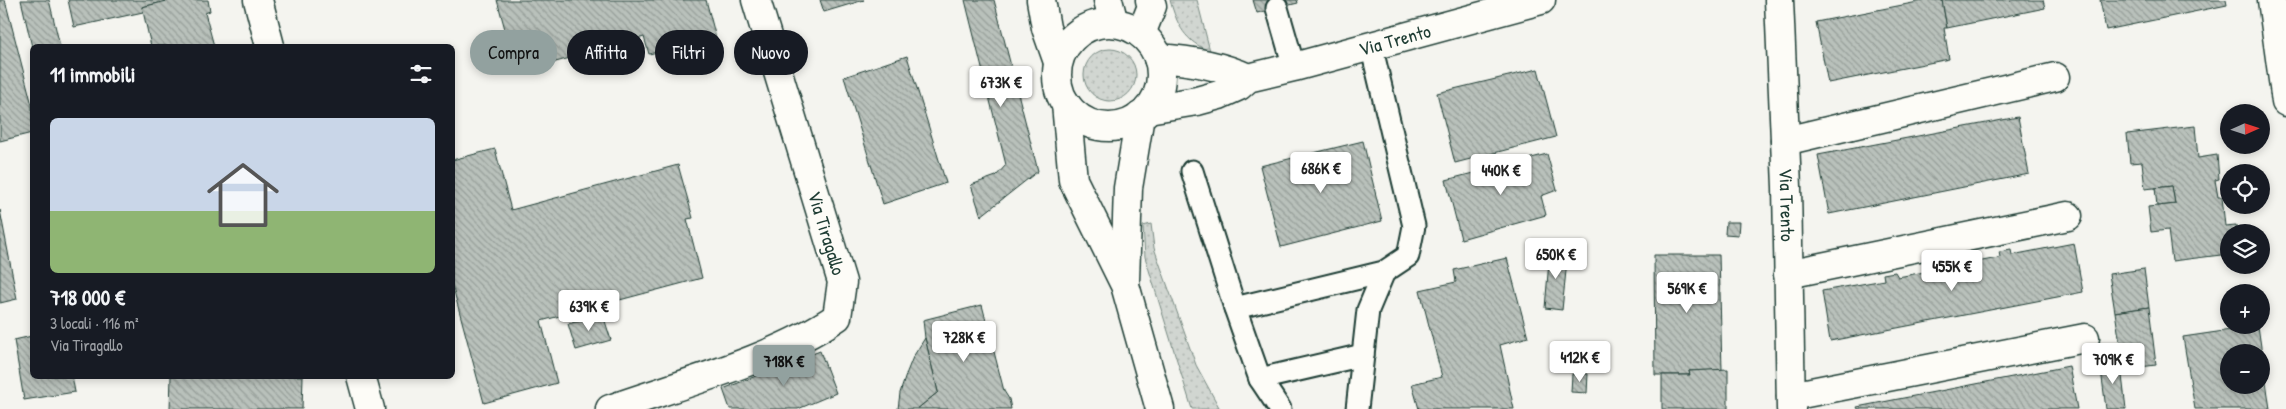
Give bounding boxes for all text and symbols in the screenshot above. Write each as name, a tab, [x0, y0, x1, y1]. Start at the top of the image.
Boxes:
street label: Via Trento	[1356, 17, 1434, 62]
chip: Compra	[470, 30, 557, 75]
chip: Affitta	[567, 30, 645, 75]
chip: Filtri	[655, 30, 724, 75]
chip: Nuovo	[734, 30, 808, 75]
text: 11 immobili	[50, 60, 135, 89]
icon: filters	[407, 60, 435, 88]
pin: 673K €	[960, 66, 1042, 108]
text: 673K €	[980, 71, 1022, 93]
north arrow	[2220, 104, 2270, 154]
map controls	[2220, 104, 2270, 394]
icon: home	[198, 150, 288, 240]
pin: 686K €	[1280, 152, 1362, 194]
pin: 440K €	[1460, 154, 1542, 196]
text: 686K €	[1301, 157, 1341, 179]
text: 440K €	[1482, 159, 1520, 181]
button: locate	[2220, 164, 2270, 214]
street label: Via Trento	[1773, 168, 1801, 242]
street label: Via Tiragallo	[802, 188, 852, 278]
button: layers	[2220, 224, 2270, 274]
pin: 650K €	[1515, 238, 1597, 280]
text: 650K €	[1536, 243, 1576, 265]
pin: 455K €	[1911, 250, 1993, 292]
text: 455K €	[1932, 255, 1972, 277]
pin: 569K €	[1646, 272, 1728, 314]
text: 569K €	[1668, 277, 1706, 299]
text: 718 000 €	[50, 283, 125, 312]
button: +	[2220, 284, 2270, 334]
pin: 639K €	[548, 290, 630, 332]
text: 639K €	[569, 295, 609, 317]
text: 3 locali · 116 m²	[50, 312, 139, 334]
pin: 728K €	[923, 320, 1005, 363]
text: 728K €	[943, 326, 985, 348]
text: Via Tiragallo	[50, 334, 123, 356]
pin: 412K €	[1539, 340, 1621, 383]
pin: 709K €	[2072, 342, 2154, 385]
pin: 718K €	[743, 344, 825, 387]
button: −	[2220, 344, 2270, 394]
text: 412K €	[1560, 346, 1600, 368]
text: 709K €	[2093, 348, 2133, 370]
text: 718K €	[764, 350, 804, 372]

